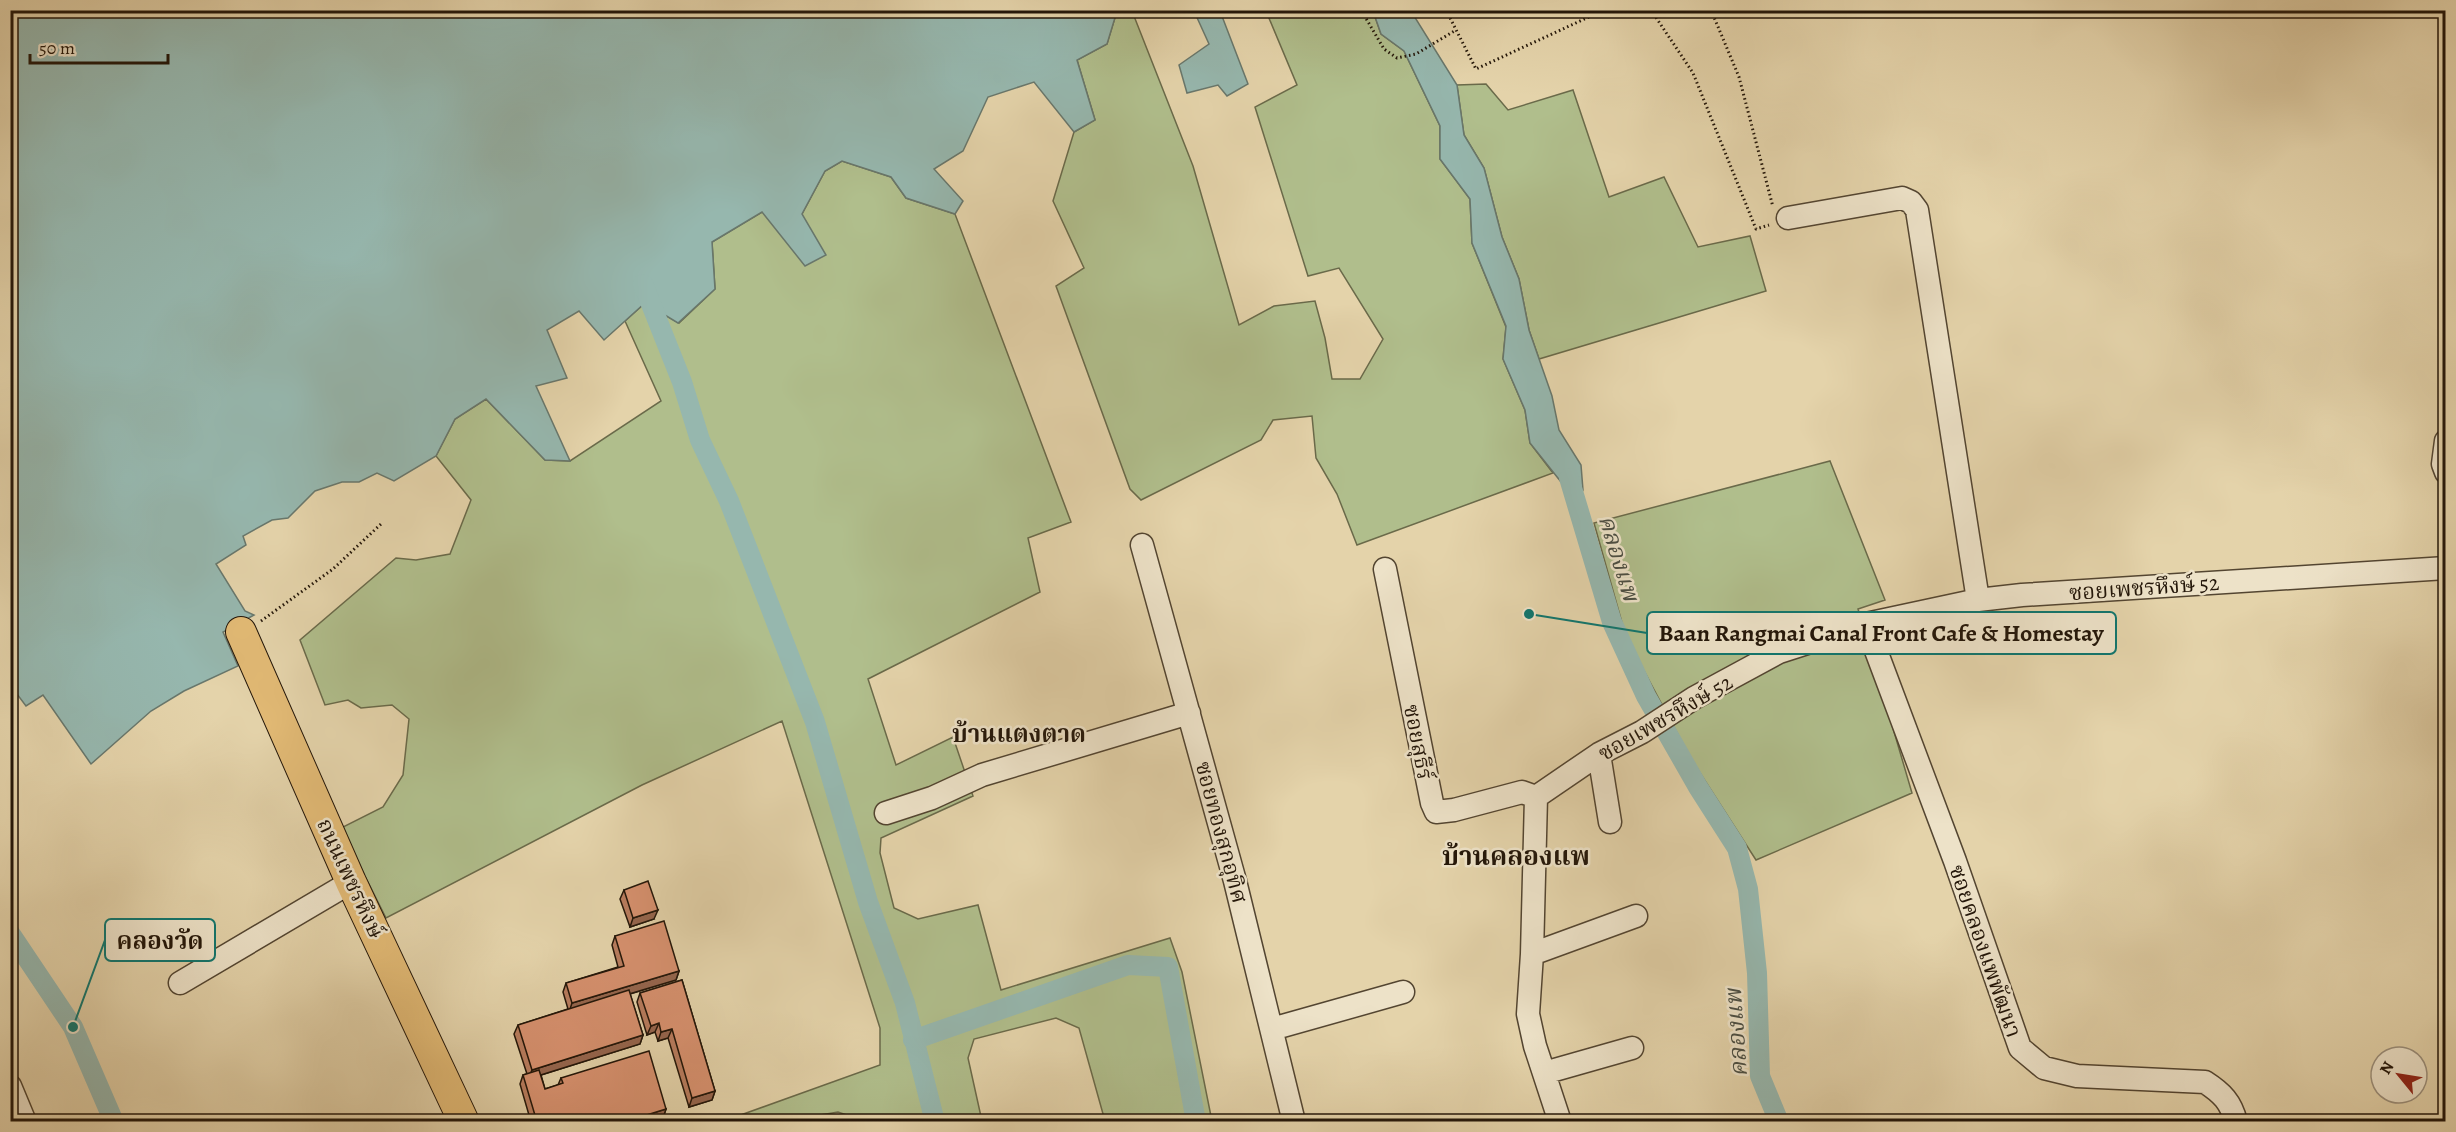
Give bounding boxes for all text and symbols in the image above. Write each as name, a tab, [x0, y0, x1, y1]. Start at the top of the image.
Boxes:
scale bar	[30, 27, 168, 65]
text: 50 m	[39, 36, 75, 60]
water label: คลองแพ	[1591, 511, 1648, 607]
street label: ซอยเพชรหึงษ์ 52	[2068, 568, 2220, 608]
callout: Baan Rangmai Canal Front Cafe & Homestay	[1647, 612, 2116, 654]
text: Baan Rangmai Canal Front Cafe & Homestay	[1658, 617, 2104, 649]
street label: ซอยเพชรหึงษ์ 52	[1593, 667, 1738, 769]
street label: ซอยสุธีร์	[1396, 702, 1440, 783]
district label: บ้านแตงตาด	[952, 718, 1086, 750]
street label: ซอยทองสุกอุทิศ	[1188, 758, 1254, 907]
street label: ถนนเพชรหึงษ์	[309, 813, 391, 943]
district label: บ้านคลองแพ	[1442, 839, 1590, 874]
street label: ซอยคลองแพพัฒนา	[1941, 861, 2029, 1042]
callout: คลองวัด	[105, 919, 215, 961]
text: คลองวัด	[117, 925, 203, 957]
water label: คลองแพ	[1717, 986, 1755, 1078]
north arrow	[2369, 1045, 2429, 1105]
text: N	[2374, 1057, 2399, 1079]

